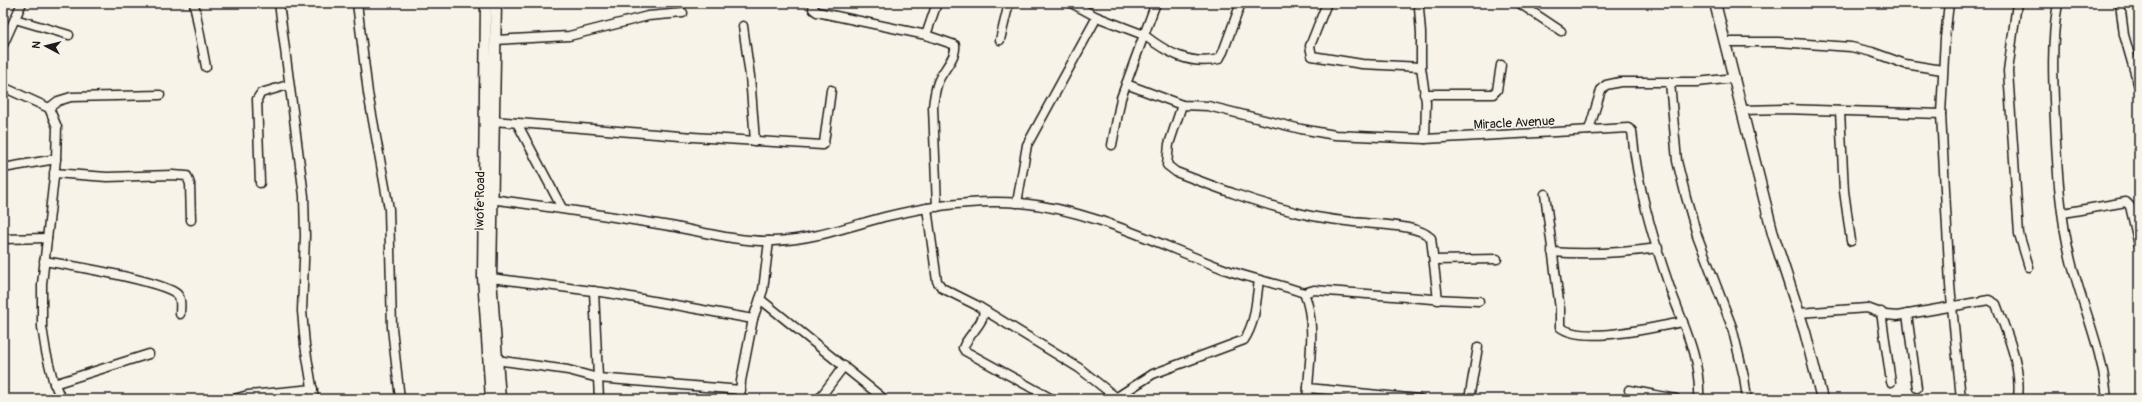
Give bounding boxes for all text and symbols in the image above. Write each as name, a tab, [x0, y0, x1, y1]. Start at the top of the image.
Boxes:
north arrow	[26, 26, 66, 66]
text: N	[30, 40, 44, 49]
street label: Miracle Avenue	[1473, 113, 1556, 133]
street label: Iwofe Road	[471, 171, 489, 231]

